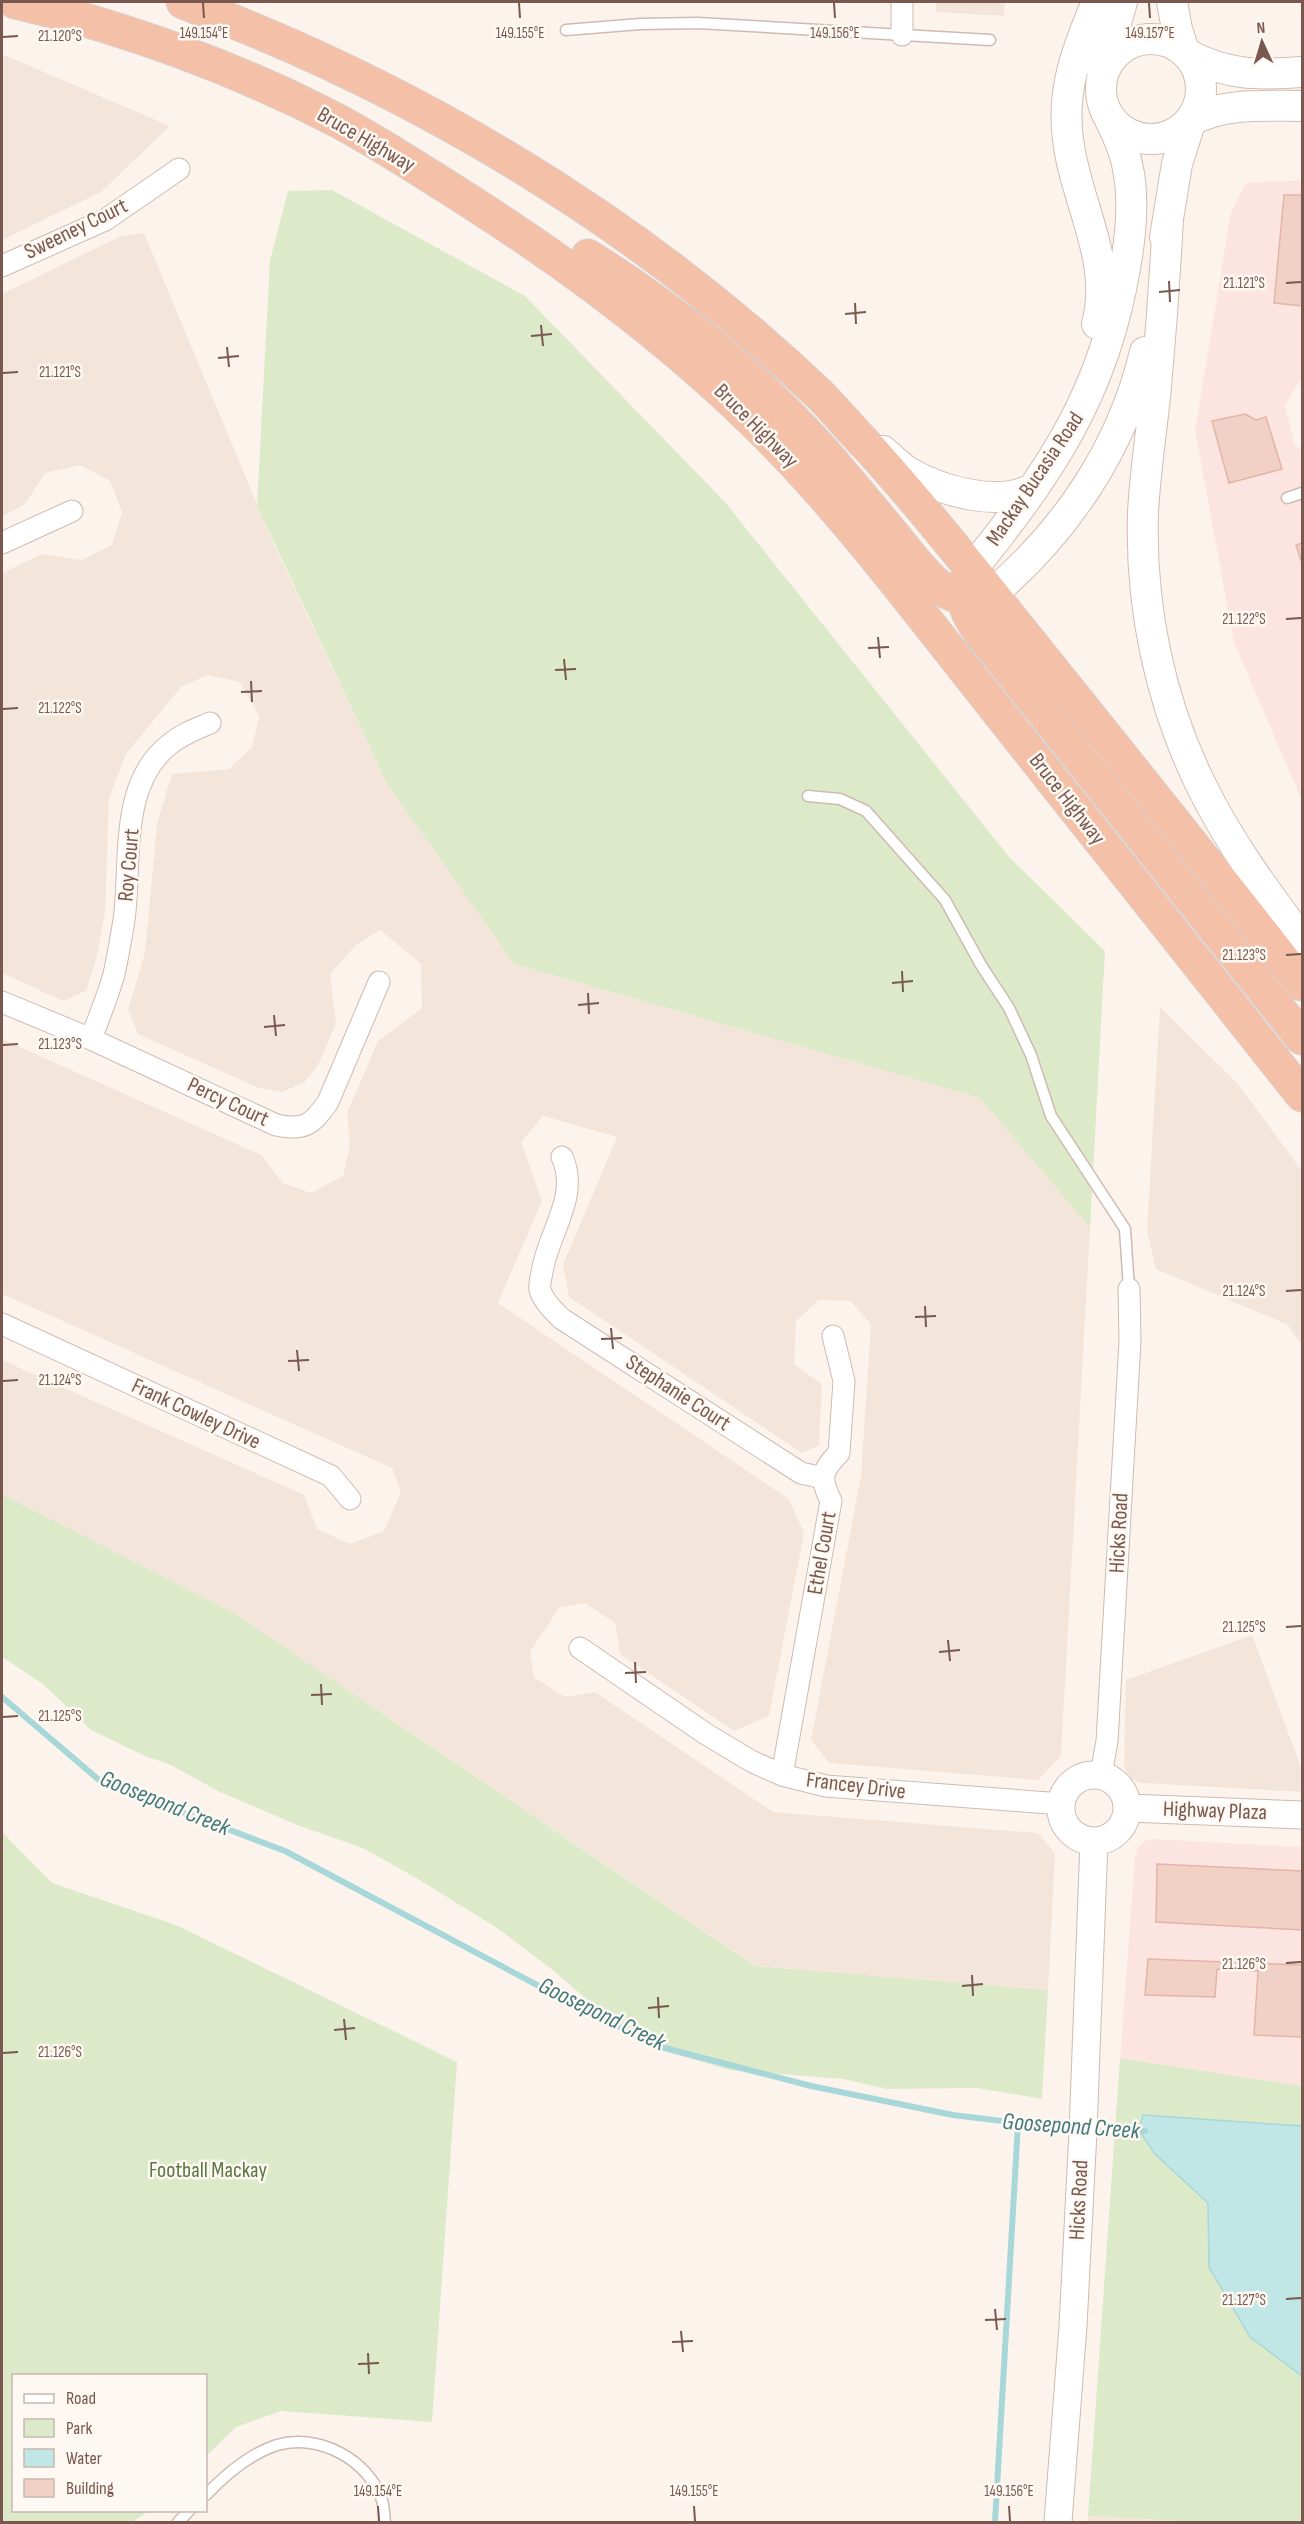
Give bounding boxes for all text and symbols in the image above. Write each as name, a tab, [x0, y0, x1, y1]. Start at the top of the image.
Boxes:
north arrow	[1232, 12, 1292, 72]
text: N	[1256, 19, 1266, 38]
text: 149.154°E	[180, 24, 228, 43]
text: 149.155°E	[496, 24, 544, 43]
text: 149.156°E	[810, 24, 860, 43]
text: 149.157°E	[1125, 24, 1175, 43]
text: 21.120°S	[38, 27, 82, 46]
street label: Bruce Highway	[312, 101, 420, 179]
street label: Sweeney Court	[20, 192, 132, 266]
text: 21.121°S	[1223, 274, 1265, 293]
text: 21.121°S	[39, 363, 81, 382]
street label: Bruce Highway	[708, 378, 804, 474]
street label: Mackay Bucasia Road	[980, 407, 1090, 551]
text: 21.122°S	[1222, 610, 1266, 629]
text: 21.122°S	[38, 699, 82, 718]
street label: Bruce Highway	[1023, 748, 1111, 851]
street label: Roy Court	[112, 827, 146, 903]
text: 21.123°S	[1222, 946, 1266, 965]
text: 21.123°S	[38, 1035, 82, 1054]
street label: Percy Court	[183, 1071, 273, 1133]
text: 21.124°S	[1223, 1282, 1265, 1301]
street label: Stephanie Court	[620, 1349, 736, 1437]
text: 21.124°S	[39, 1371, 81, 1390]
street label: Frank Cowley Drive	[127, 1372, 265, 1456]
street label: Hicks Road	[1103, 1492, 1135, 1574]
street label: Ethel Court	[801, 1509, 843, 1597]
text: 21.125°S	[1222, 1618, 1266, 1637]
text: 21.125°S	[38, 1707, 82, 1726]
water label: Goosepond Creek	[96, 1764, 235, 1843]
street label: Francey Drive	[805, 1767, 907, 1805]
street label: Highway Plaza	[1163, 1796, 1267, 1826]
text: 21.126°S	[1222, 1955, 1266, 1974]
water label: Goosepond Creek	[534, 1971, 671, 2058]
text: 21.126°S	[38, 2043, 82, 2062]
water label: Goosepond Creek	[1001, 2107, 1142, 2145]
park label: Football Mackay	[149, 2157, 267, 2184]
street label: Hicks Road	[1063, 2159, 1095, 2241]
text: 21.127°S	[1222, 2291, 1266, 2310]
legend	[12, 2374, 207, 2512]
text: Road	[66, 2388, 96, 2409]
text: Park	[66, 2418, 92, 2439]
text: Water	[66, 2448, 102, 2469]
text: Building	[66, 2478, 114, 2499]
text: 149.154°E	[354, 2482, 402, 2501]
text: 149.155°E	[670, 2482, 718, 2501]
text: 149.156°E	[984, 2482, 1034, 2501]

